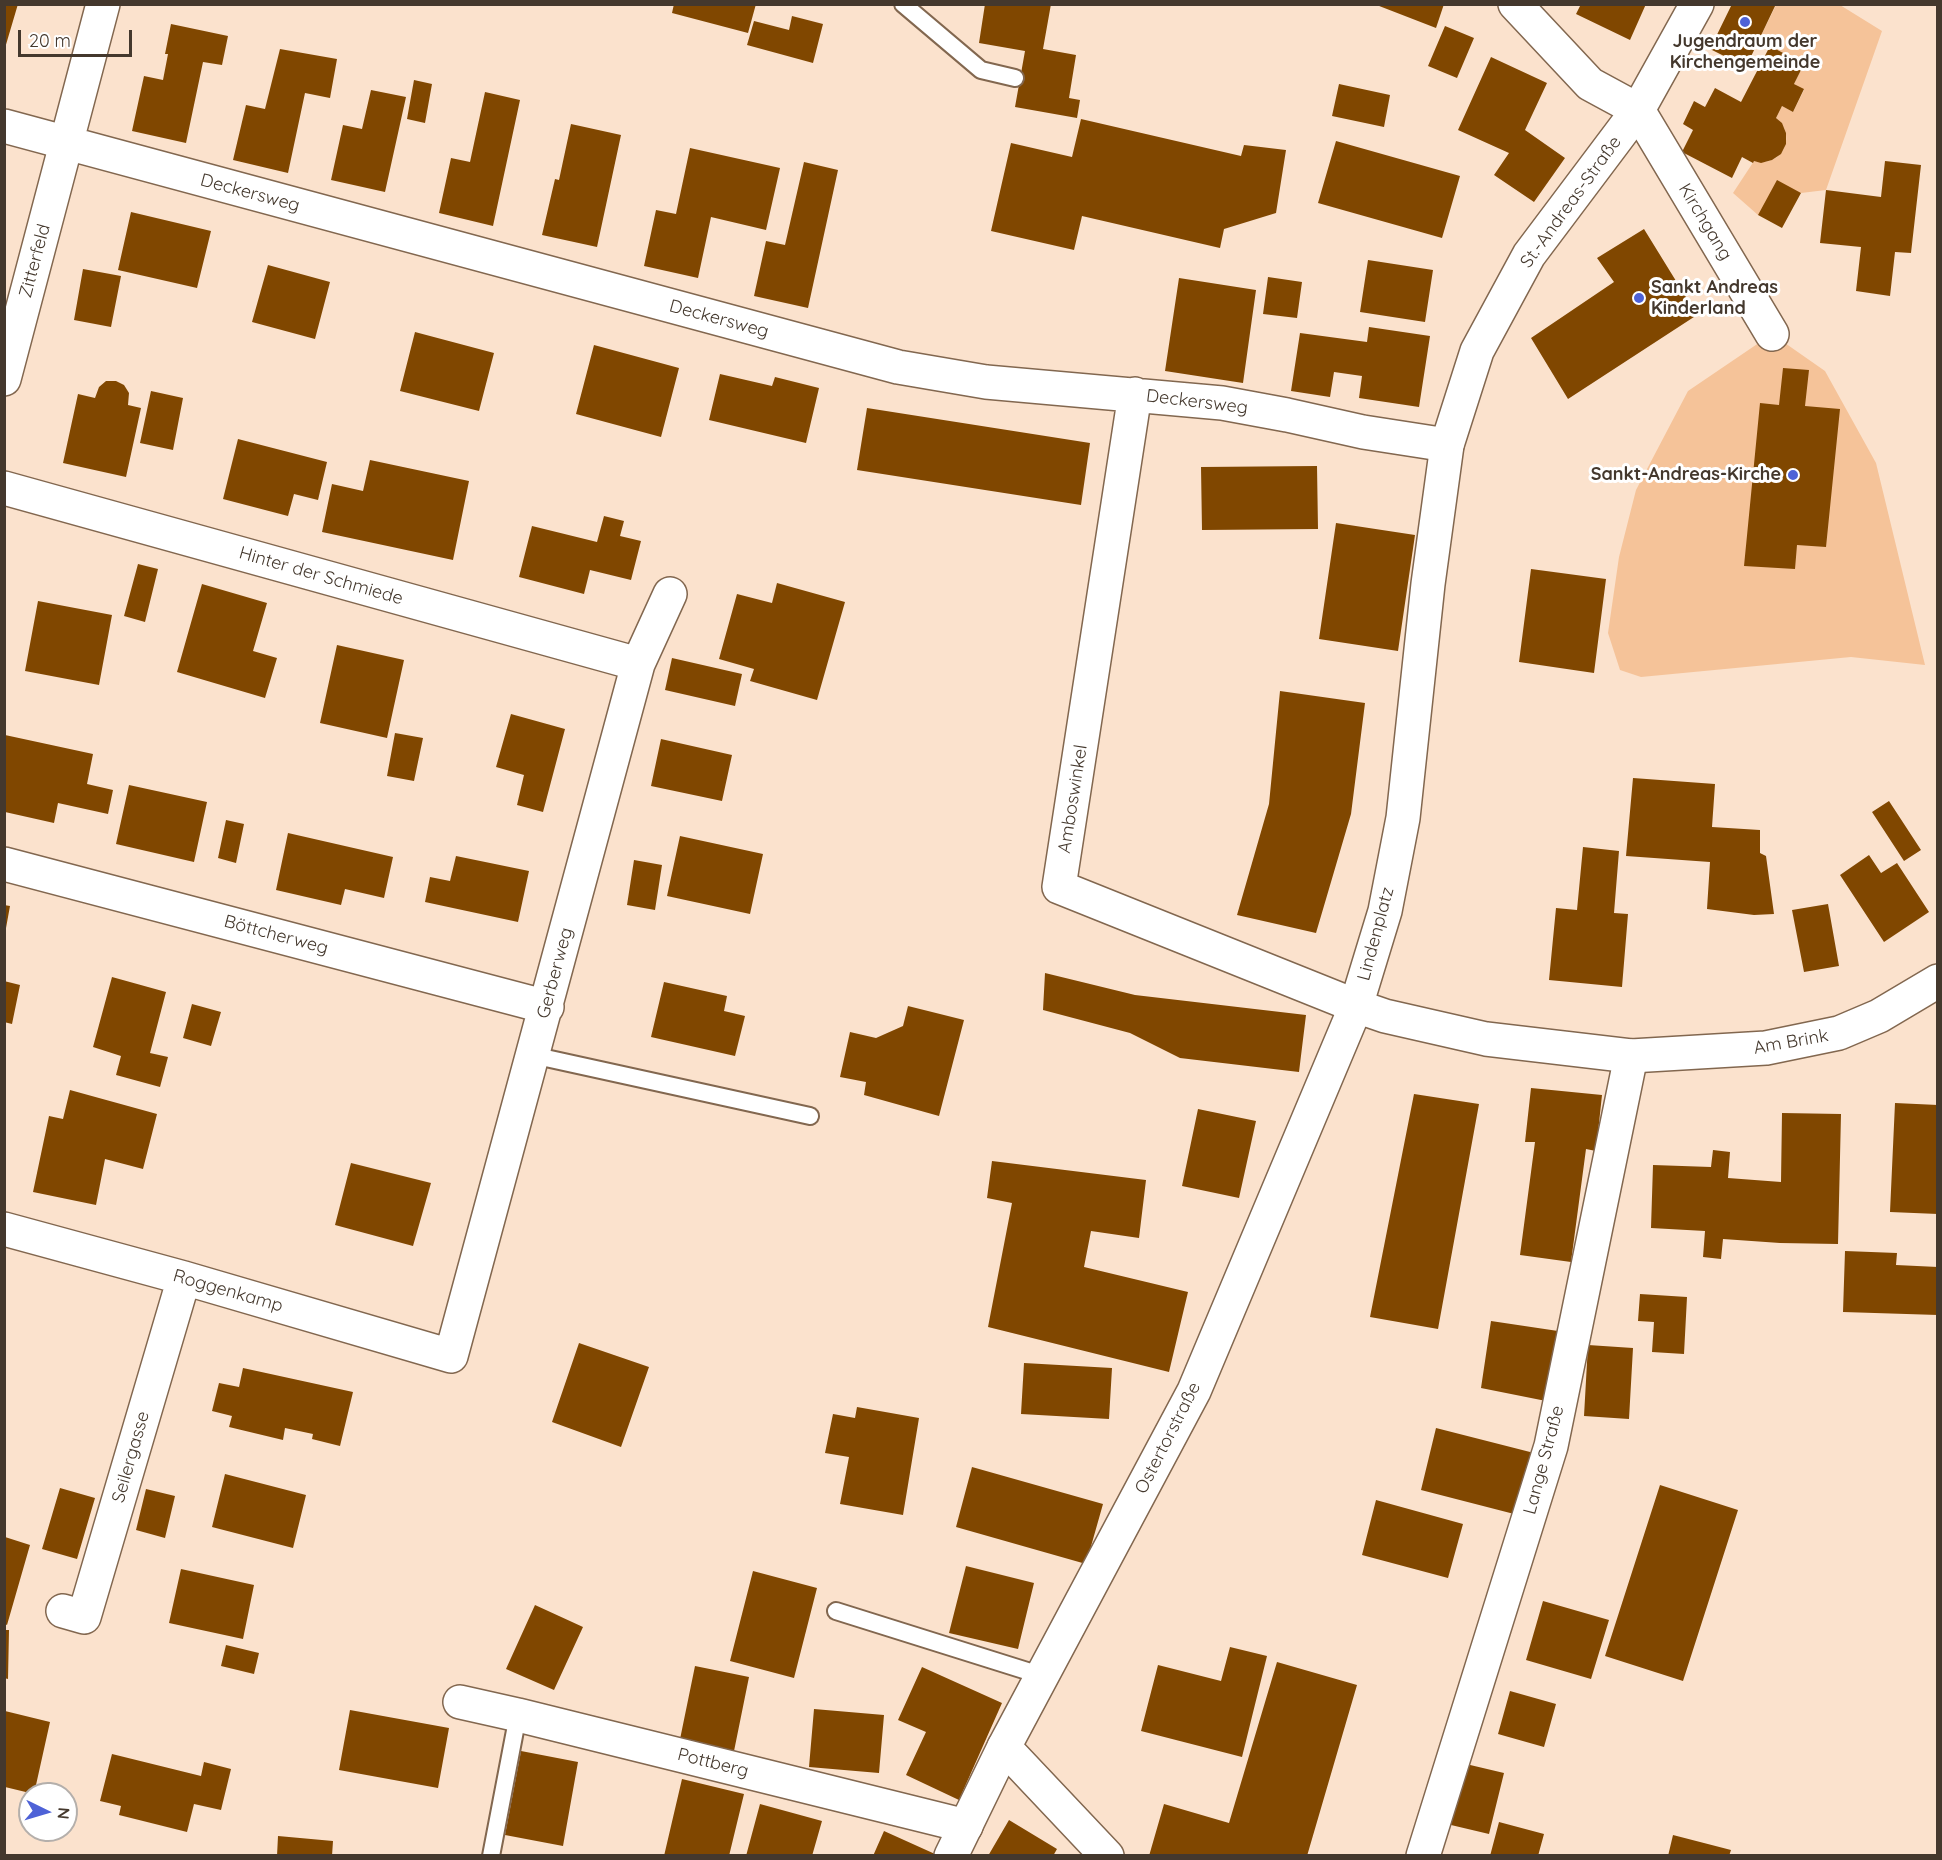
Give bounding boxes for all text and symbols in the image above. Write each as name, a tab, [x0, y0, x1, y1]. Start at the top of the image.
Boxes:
marker: Jugendraum der Kirchengemeinde	[1738, 15, 1752, 29]
scale bar	[21, 18, 135, 56]
text: 20 m	[29, 29, 71, 52]
place label: Jugendraum der Kirchengemeinde	[1670, 31, 1820, 74]
street label: St.-Andreas-Straße	[1516, 132, 1626, 272]
street label: Deckersweg	[198, 169, 302, 217]
street label: Kirchgang	[1674, 180, 1736, 264]
street label: Zitterfeld	[15, 222, 55, 300]
place label: Sankt Andreas Kinderland	[1651, 277, 1778, 320]
marker: Sankt Andreas Kinderland	[1632, 291, 1646, 305]
street label: Deckersweg	[667, 295, 771, 343]
street label: Deckersweg	[1145, 385, 1249, 419]
place label: Sankt-Andreas-Kirche	[1591, 464, 1781, 486]
marker: Sankt-Andreas-Kirche	[1786, 468, 1800, 482]
street label: Hinter der Schmiede	[237, 542, 405, 610]
street label: Amboswinkel	[1054, 743, 1092, 855]
street label: Lindenplatz	[1353, 885, 1399, 983]
street label: Böttcherweg	[221, 911, 331, 959]
street label: Gerberweg	[532, 925, 578, 1021]
street label: Am Brink	[1752, 1025, 1830, 1059]
street label: Roggenkamp	[171, 1265, 285, 1317]
street label: Ostertorstraße	[1131, 1379, 1205, 1497]
street label: Lange Straße	[1519, 1403, 1569, 1517]
street label: Seilergasse	[108, 1409, 154, 1505]
street label: Pottberg	[675, 1744, 751, 1782]
north arrow	[18, 1782, 78, 1842]
text: N	[53, 1807, 74, 1820]

